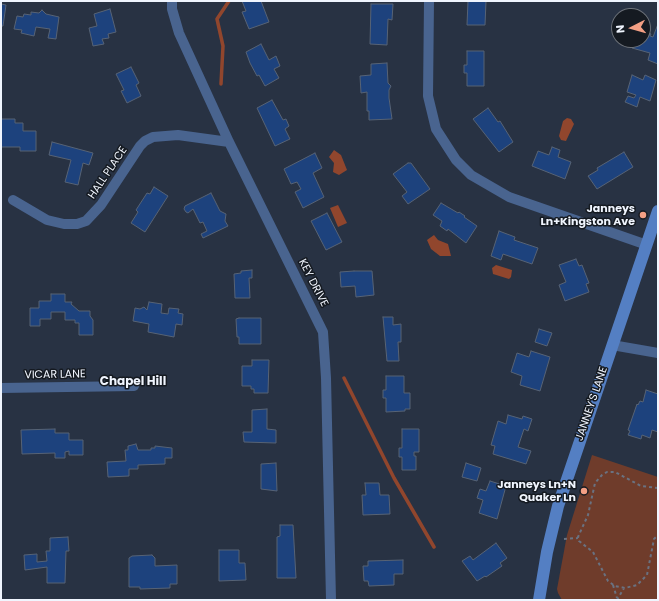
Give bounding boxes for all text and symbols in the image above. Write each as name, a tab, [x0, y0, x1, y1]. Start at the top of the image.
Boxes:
north arrow	[611, 8, 651, 48]
text: N	[612, 24, 628, 34]
street label: HALL PLACE	[86, 144, 130, 202]
place label: Janneys Ln+Kingston Ave	[541, 202, 635, 228]
marker: Janneys Ln+Kingston Ave	[638, 210, 648, 220]
street label: KEY DRIVE	[295, 257, 331, 309]
street label: JANNEY'S LANE	[573, 365, 611, 443]
street label: VICAR LANE	[24, 368, 86, 382]
district label: Chapel Hill	[100, 375, 166, 389]
place label: Janneys Ln+N Quaker Ln	[497, 478, 576, 504]
marker: Janneys Ln+N Quaker Ln	[579, 486, 589, 496]

